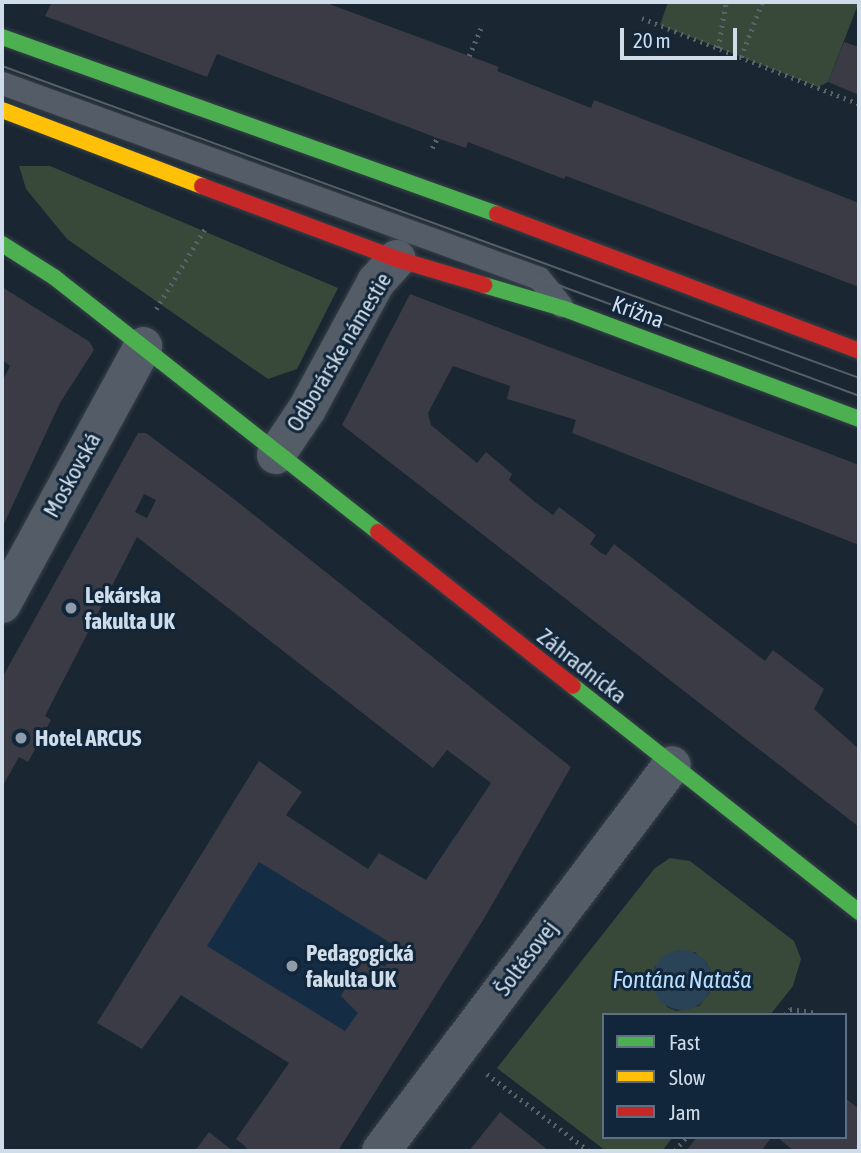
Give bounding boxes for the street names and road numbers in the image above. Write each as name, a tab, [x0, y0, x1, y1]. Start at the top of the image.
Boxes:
street label: Odborárske námestie	[281, 268, 397, 436]
street label: Krížna	[608, 290, 668, 334]
street label: Moskovská	[37, 428, 107, 522]
street label: Záhradnícka	[532, 623, 632, 709]
street label: Šoltésovej	[489, 915, 563, 1001]

